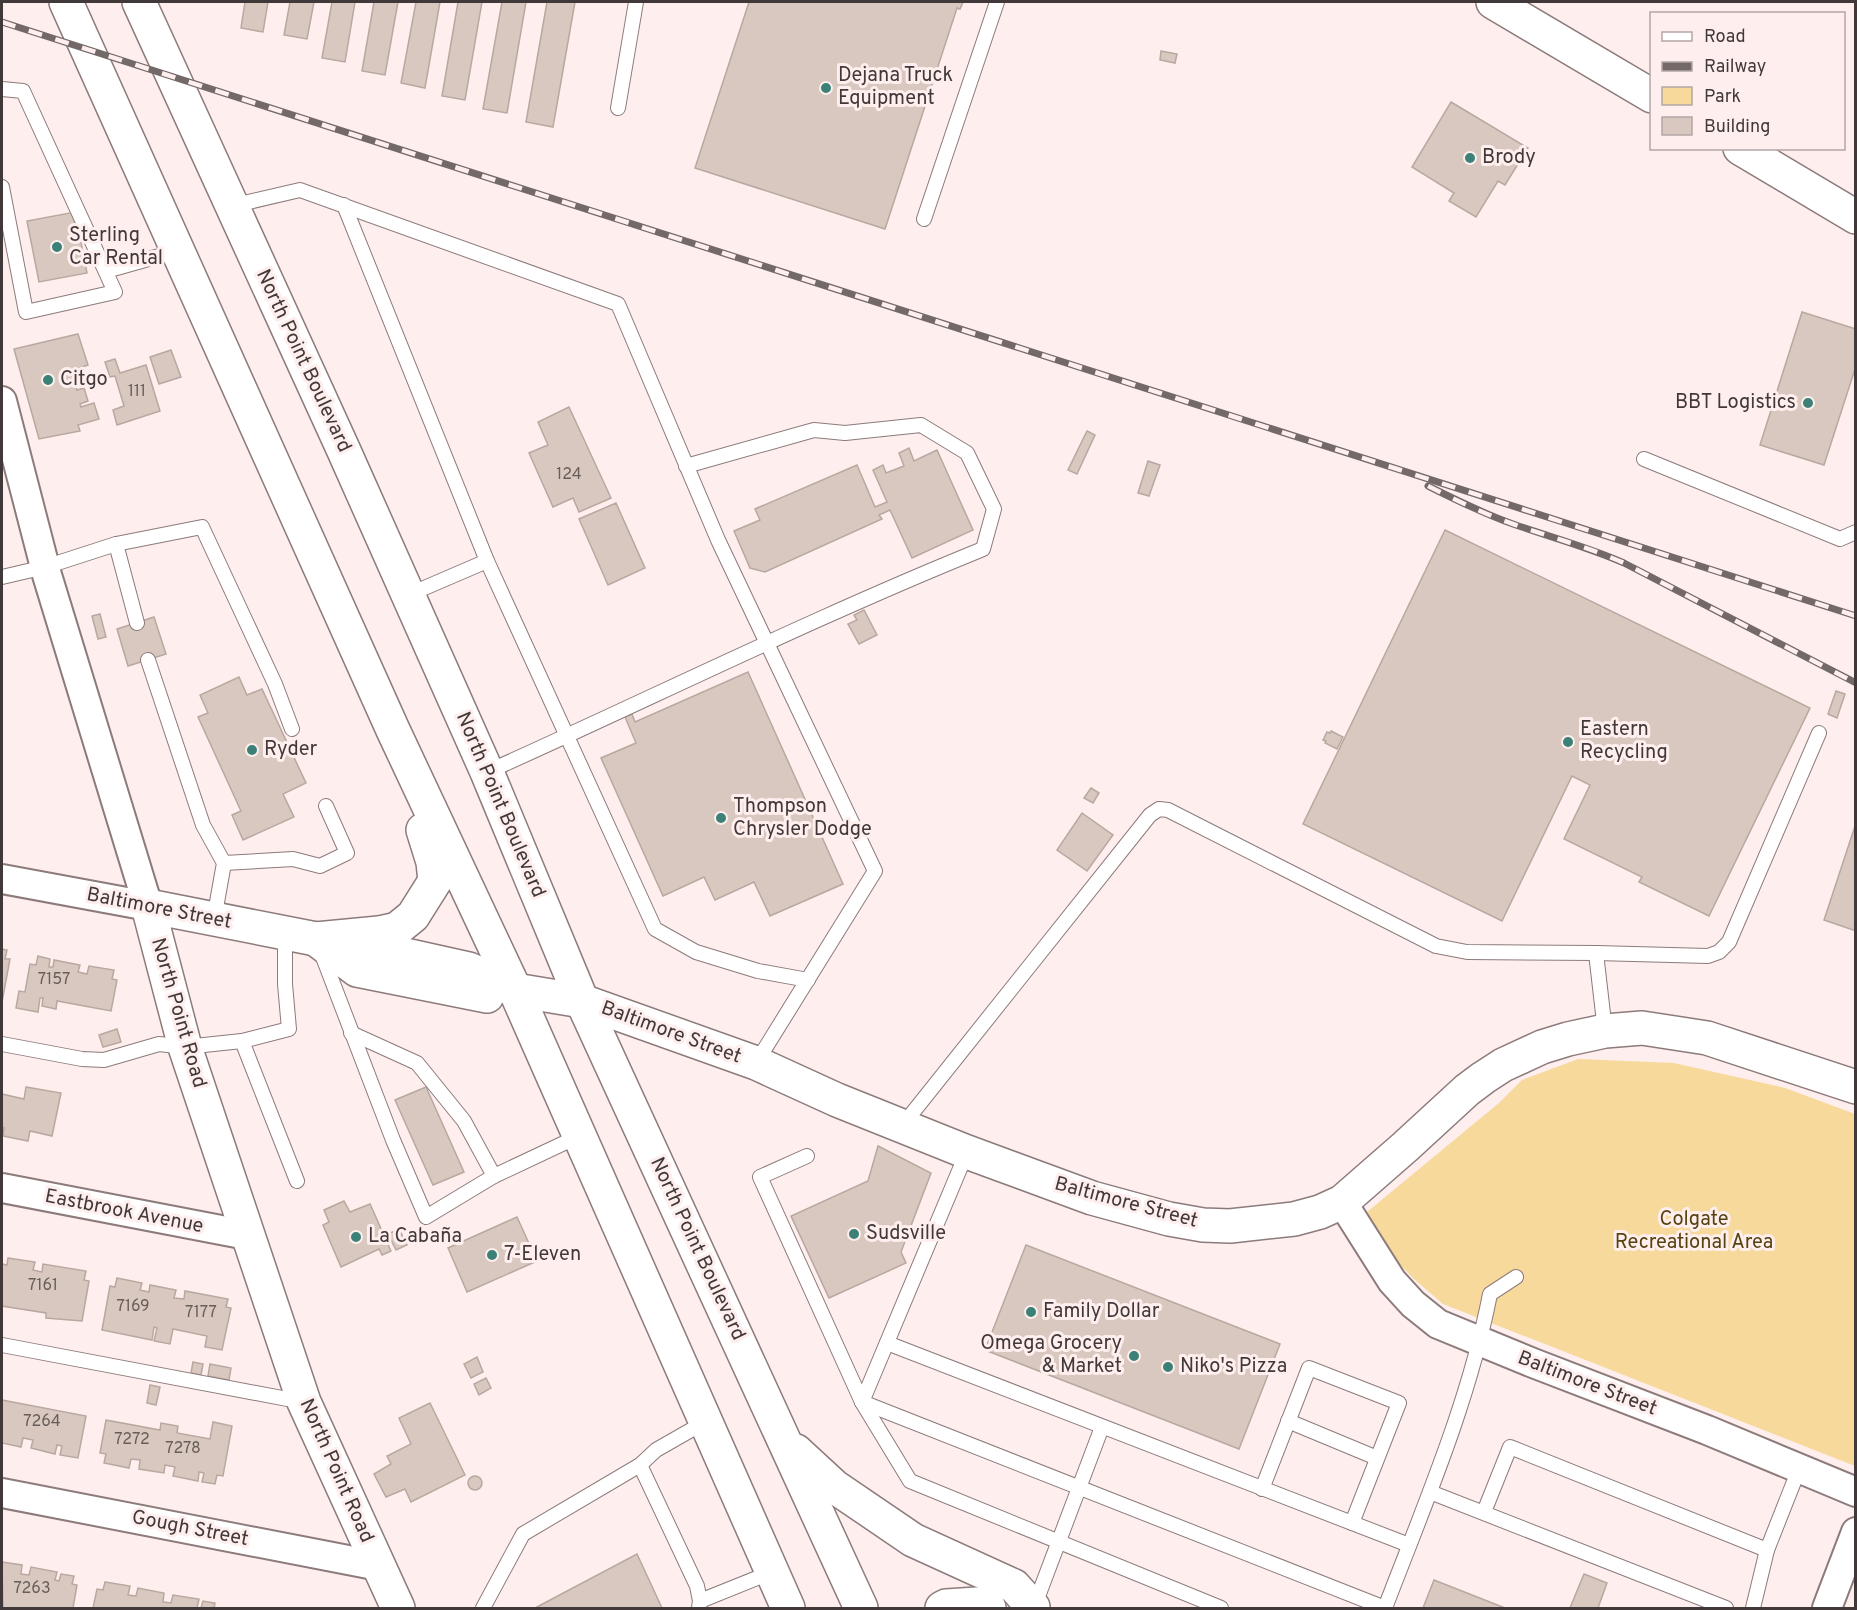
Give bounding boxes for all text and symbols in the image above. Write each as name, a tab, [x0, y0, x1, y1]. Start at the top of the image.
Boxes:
legend	[1650, 12, 1845, 150]
text: Road	[1704, 26, 1746, 49]
text: Railway	[1704, 56, 1766, 79]
place label: Dejana Truck Equipment	[838, 63, 953, 112]
marker: Dejana Truck Equipment	[819, 81, 833, 95]
text: Park	[1704, 86, 1741, 109]
text: Building	[1704, 116, 1770, 139]
place label: Brody	[1482, 145, 1536, 171]
marker: Brody	[1463, 151, 1477, 165]
place label: Sterling Car Rental	[69, 223, 163, 272]
marker: Sterling Car Rental	[50, 240, 64, 254]
street label: North Point Boulevard	[249, 265, 357, 457]
place label: Citgo	[60, 367, 108, 393]
marker: Citgo	[41, 373, 55, 387]
house number: 111	[128, 382, 146, 402]
place label: BBT Logistics	[1675, 390, 1796, 416]
marker: BBT Logistics	[1801, 396, 1815, 410]
house number: 124	[556, 465, 582, 485]
street label: North Point Boulevard	[449, 708, 551, 902]
place label: Eastern Recycling	[1580, 717, 1668, 766]
marker: Eastern Recycling	[1561, 735, 1575, 749]
place label: Ryder	[264, 737, 318, 763]
marker: Ryder	[245, 743, 259, 757]
place label: Thompson Chrysler Dodge	[733, 794, 872, 843]
marker: Thompson Chrysler Dodge	[714, 811, 728, 825]
street label: Baltimore Street	[84, 882, 234, 936]
street label: North Point Road	[144, 935, 212, 1091]
house number: 7157	[38, 970, 70, 990]
street label: Baltimore Street	[597, 996, 745, 1070]
street label: North Point Boulevard	[643, 1153, 751, 1345]
street label: Baltimore Street	[1051, 1171, 1201, 1235]
street label: Eastbrook Avenue	[42, 1184, 206, 1240]
park label: Colgate Recreational Area	[1615, 1207, 1773, 1256]
place label: Sudsville	[866, 1221, 946, 1247]
place label: La Cabaña	[368, 1224, 462, 1250]
marker: Sudsville	[847, 1227, 861, 1241]
marker: La Cabaña	[349, 1230, 363, 1244]
place label: 7-Eleven	[504, 1242, 581, 1268]
marker: 7-Eleven	[485, 1248, 499, 1262]
house number: 7161	[28, 1276, 58, 1296]
house number: 7169	[116, 1297, 150, 1317]
place label: Family Dollar	[1043, 1299, 1160, 1325]
house number: 7177	[185, 1303, 217, 1323]
marker: Family Dollar	[1024, 1305, 1038, 1319]
place label: Omega Grocery & Market	[980, 1331, 1122, 1380]
street label: Baltimore Street	[1514, 1345, 1660, 1423]
marker: Omega Grocery & Market	[1127, 1349, 1141, 1363]
place label: Niko's Pizza	[1180, 1354, 1287, 1380]
marker: Niko's Pizza	[1161, 1360, 1175, 1374]
street label: North Point Road	[293, 1395, 379, 1547]
house number: 7264	[23, 1412, 61, 1432]
house number: 7272	[114, 1430, 150, 1450]
house number: 7278	[165, 1439, 201, 1459]
street label: Gough Street	[129, 1505, 251, 1553]
house number: 7263	[13, 1579, 51, 1599]

